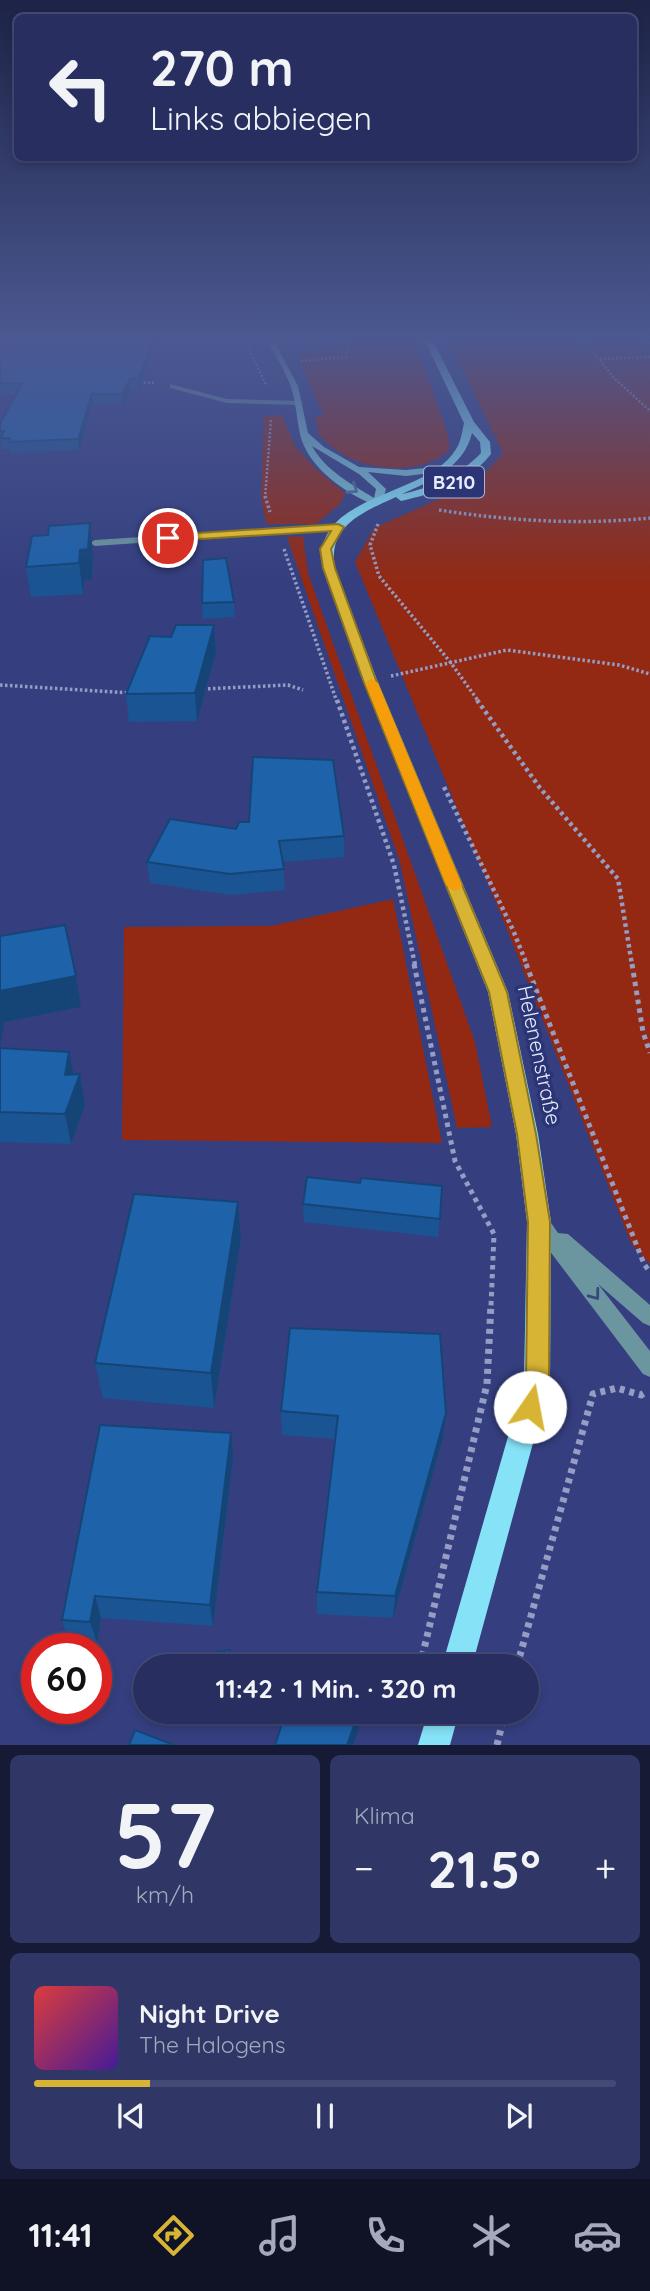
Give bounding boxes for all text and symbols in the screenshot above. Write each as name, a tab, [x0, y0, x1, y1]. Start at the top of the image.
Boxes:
text: 270 m	[150, 37, 294, 98]
icon: left	[35, 42, 126, 133]
text: Links abbiegen	[150, 98, 372, 138]
road number: B210	[424, 467, 484, 498]
one-way arrow	[345, 480, 358, 493]
pin	[138, 508, 198, 568]
icon: arrive	[149, 519, 187, 557]
street label: Helenenstraße	[513, 983, 567, 1127]
one-way arrow	[587, 1288, 600, 1300]
position arrow	[493, 1370, 567, 1444]
speed limit sign: 60	[21, 1633, 112, 1724]
text: 11:42 · 1 Min. · 320 m	[216, 1672, 456, 1705]
text: 57	[114, 1777, 216, 1891]
text: Klima	[354, 1801, 415, 1830]
text: 21.5°	[428, 1836, 541, 1901]
text: −	[354, 1844, 374, 1892]
text: +	[595, 1844, 616, 1892]
text: km/h	[136, 1880, 194, 1909]
text: Night Drive	[139, 1997, 280, 2030]
text: The Halogens	[139, 2030, 286, 2059]
icon: previous	[112, 2097, 150, 2135]
icon: pause	[306, 2097, 344, 2135]
icon: next	[500, 2097, 538, 2135]
icon: directions	[149, 2211, 198, 2260]
icon: music	[255, 2211, 304, 2260]
icon: phone	[361, 2211, 410, 2260]
icon: climate	[467, 2211, 516, 2260]
icon: car	[573, 2211, 622, 2260]
text: 11:41	[28, 2215, 92, 2255]

